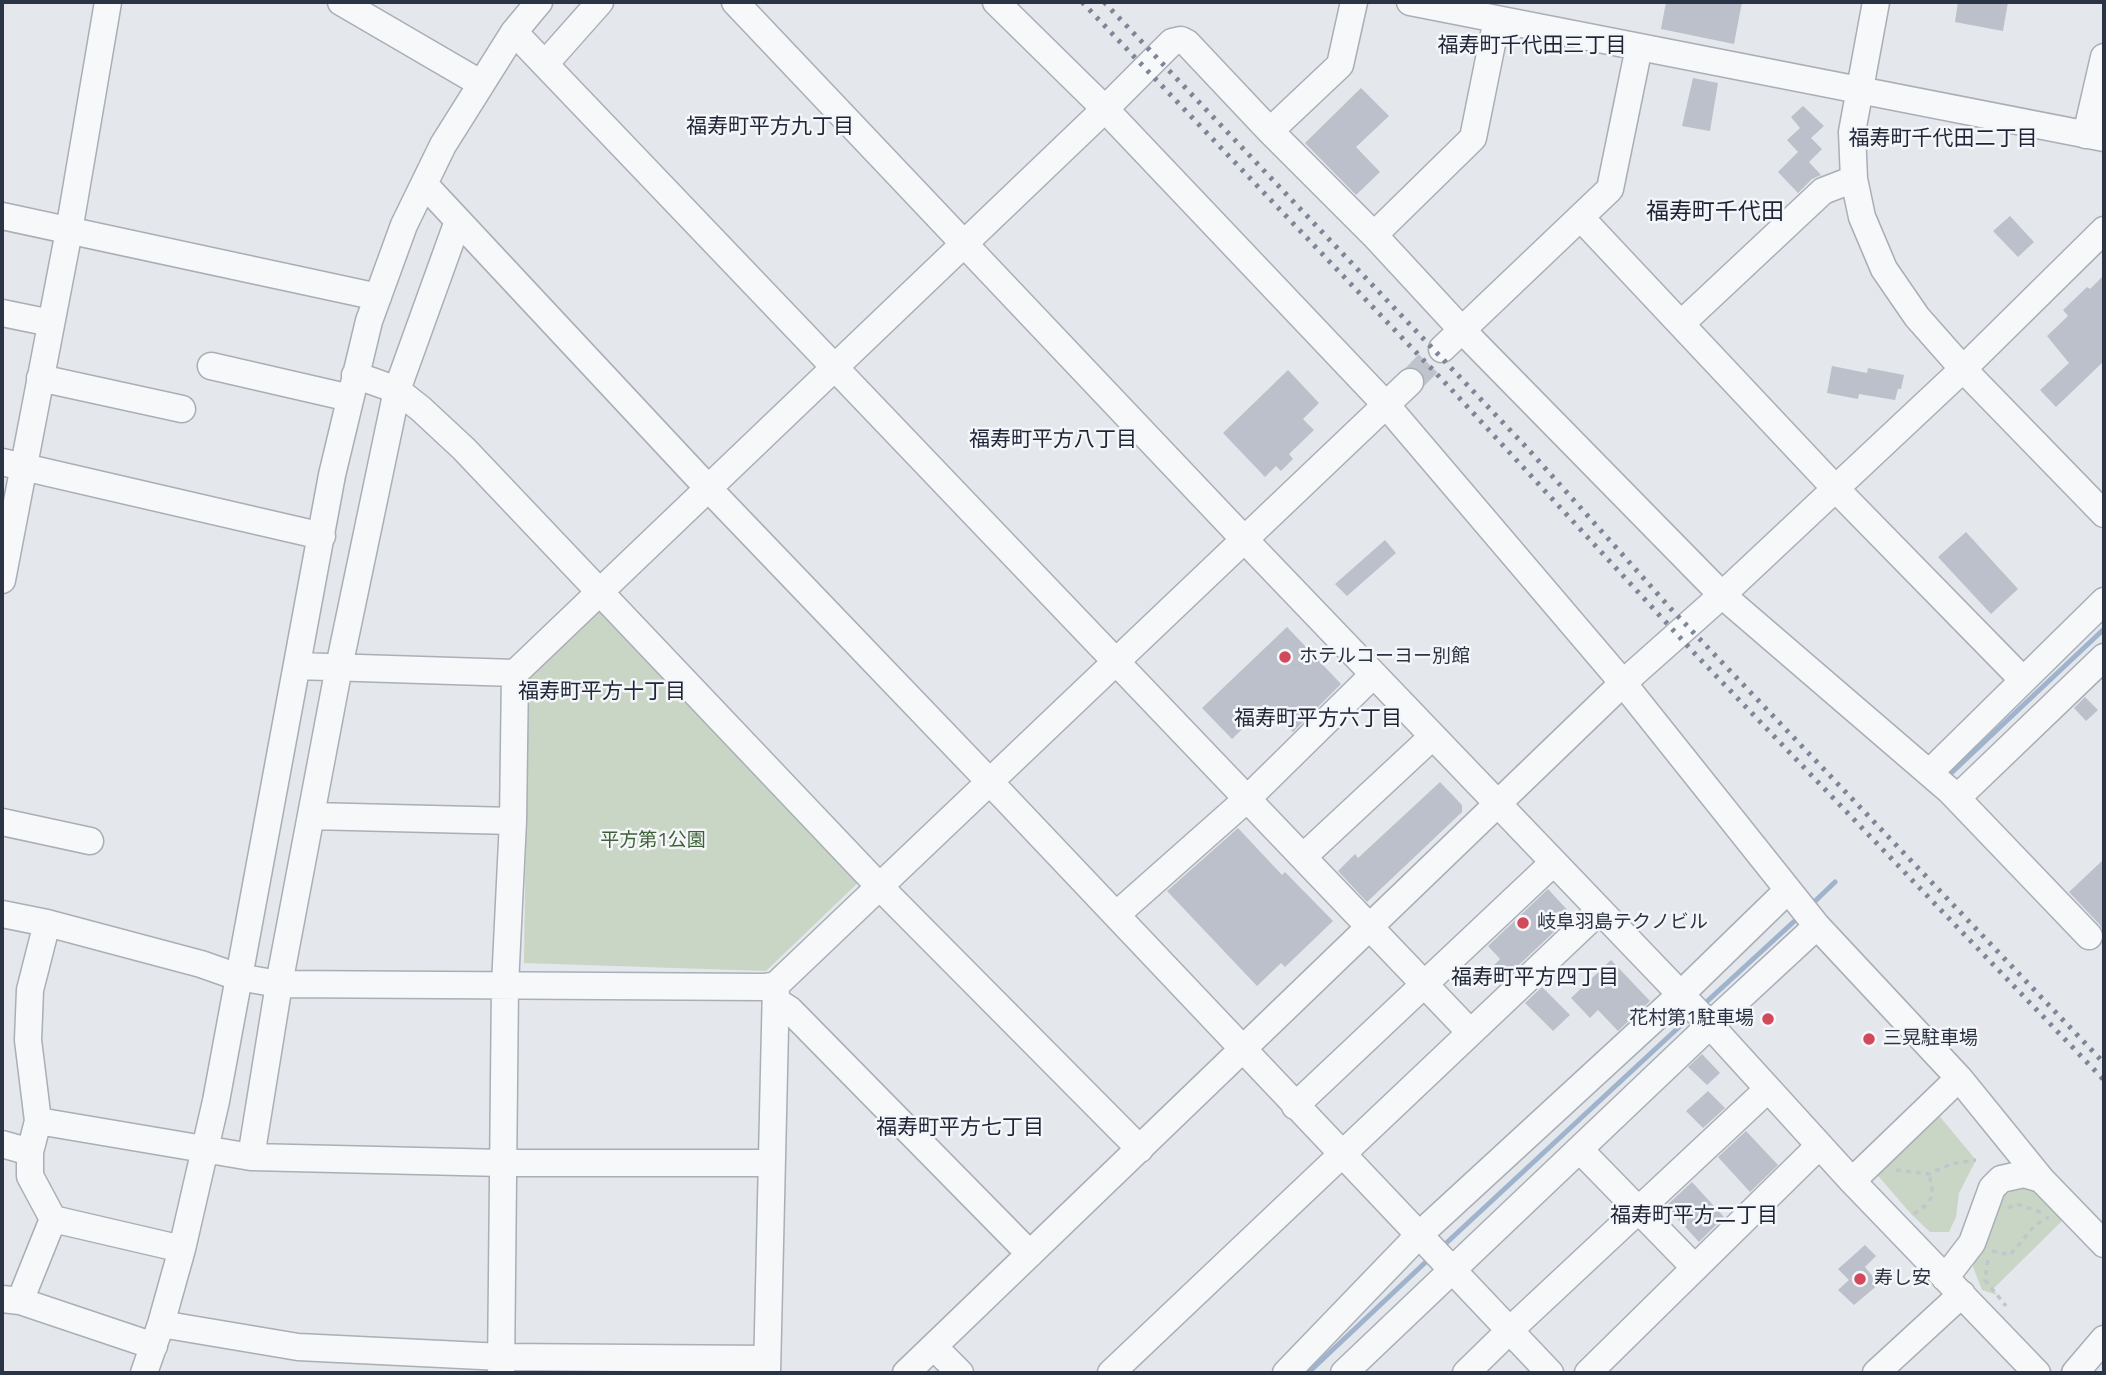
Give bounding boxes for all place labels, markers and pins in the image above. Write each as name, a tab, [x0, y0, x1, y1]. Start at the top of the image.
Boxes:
place label: ホテルコーヨー別館	[1299, 646, 1470, 668]
marker: ホテルコーヨー別館	[1277, 649, 1293, 665]
place label: 岐阜羽島テクノビル	[1537, 912, 1708, 934]
marker: 岐阜羽島テクノビル	[1515, 915, 1531, 931]
place label: 花村第1駐車場	[1629, 1008, 1754, 1030]
marker: 花村第1駐車場	[1760, 1011, 1776, 1027]
place label: 三晃駐車場	[1883, 1028, 1978, 1050]
marker: 三晃駐車場	[1861, 1031, 1877, 1047]
place label: 寿し安	[1874, 1268, 1931, 1290]
marker: 寿し安	[1852, 1271, 1868, 1287]

